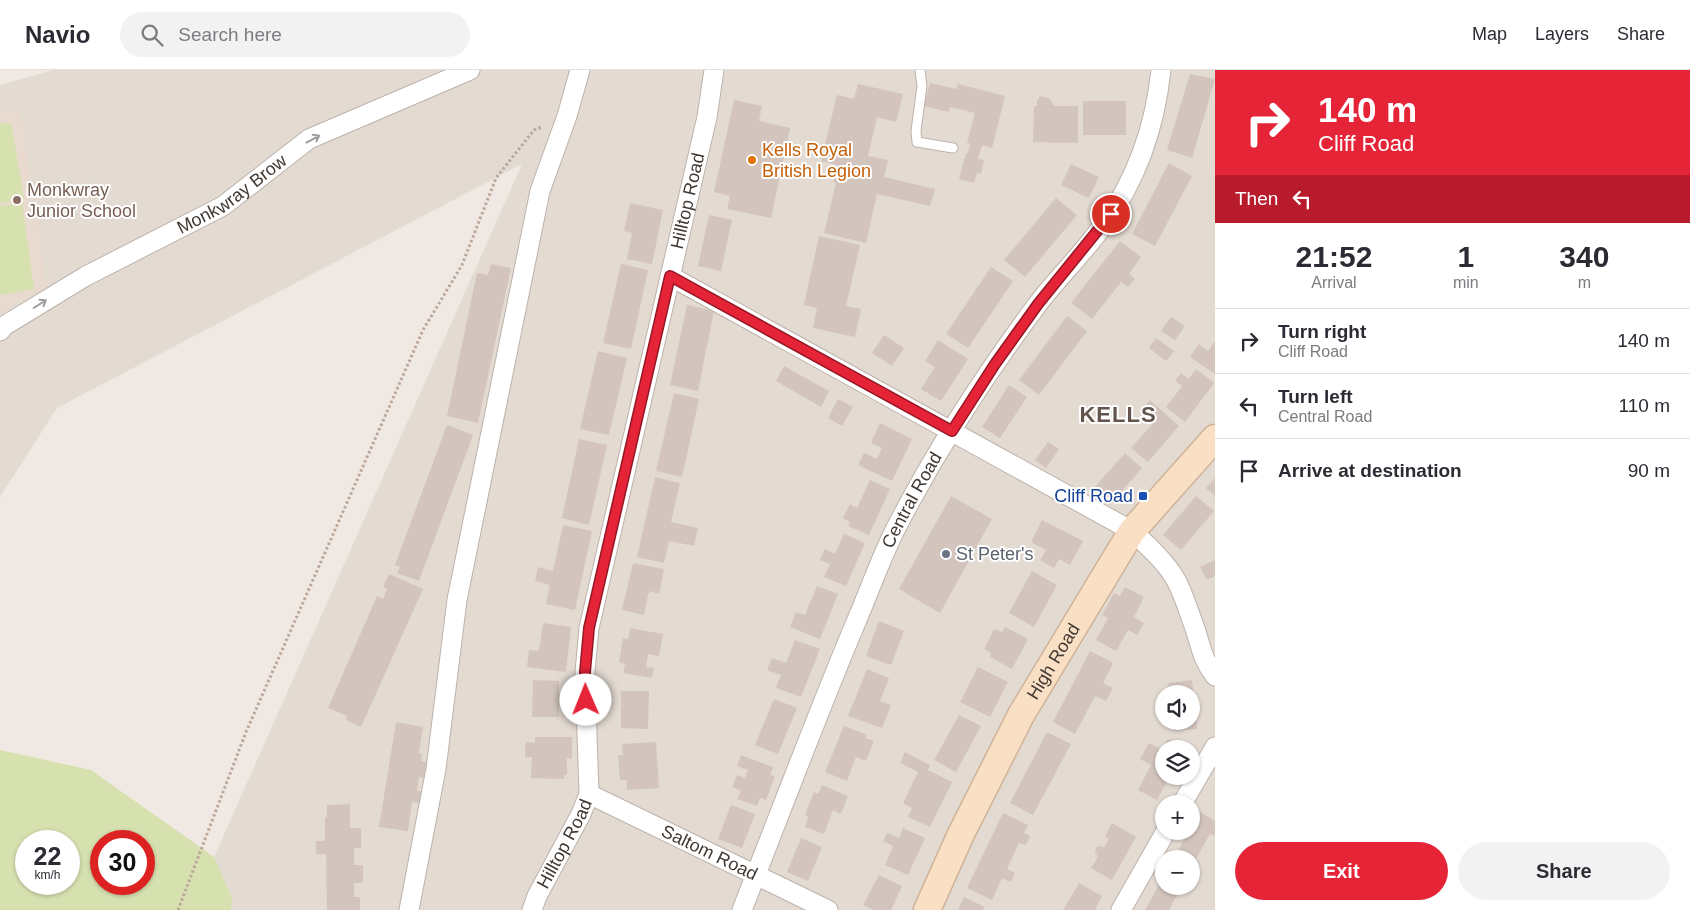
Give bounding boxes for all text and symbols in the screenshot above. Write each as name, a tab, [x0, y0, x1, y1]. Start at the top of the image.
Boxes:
search box	[120, 12, 470, 57]
text: Navio	[25, 21, 90, 48]
icon: search	[138, 21, 166, 49]
text: Search here	[178, 24, 282, 45]
text: Map	[1472, 24, 1507, 44]
text: Layers	[1535, 24, 1589, 44]
text: Share	[1617, 24, 1665, 44]
icon: right	[1235, 90, 1300, 155]
text: 140 m	[1318, 90, 1417, 129]
text: Cliff Road	[1318, 131, 1414, 156]
one-way arrow	[305, 134, 320, 144]
place label: Kells Royal British Legion	[762, 140, 871, 181]
street label: Monkwray Brow	[174, 150, 291, 238]
street label: Hilltop Road	[667, 151, 708, 251]
marker: Kells Royal British Legion	[746, 154, 758, 166]
place label: Monkwray Junior School	[27, 180, 136, 221]
icon: left	[1288, 185, 1316, 213]
text: Then	[1235, 188, 1278, 209]
pin	[1090, 193, 1132, 235]
marker: Monkwray Junior School	[11, 194, 23, 206]
icon: arrive	[1097, 200, 1125, 228]
text: 21:52	[1296, 240, 1372, 273]
text: 1	[1457, 240, 1474, 273]
text: 340	[1559, 240, 1609, 273]
text: Arrival	[1311, 274, 1357, 291]
text: min	[1453, 274, 1479, 291]
text: m	[1578, 274, 1591, 291]
one-way arrow	[33, 298, 47, 309]
text: Turn right	[1278, 321, 1366, 342]
icon: right	[1235, 327, 1263, 355]
text: 140 m	[1617, 330, 1670, 351]
text: Cliff Road	[1278, 343, 1348, 360]
text: Turn left	[1278, 386, 1353, 407]
icon: left	[1235, 392, 1263, 420]
text: 110 m	[1619, 395, 1670, 416]
district label: KELLS	[1079, 402, 1157, 427]
text: Central Road	[1278, 408, 1372, 425]
street label: Central Road	[878, 449, 946, 551]
icon: arrive	[1235, 457, 1263, 485]
text: Arrive at destination	[1278, 460, 1462, 481]
text: 90 m	[1628, 460, 1670, 481]
place label: Cliff Road	[1054, 486, 1133, 506]
marker: Cliff Road	[1137, 490, 1149, 502]
place label: St Peter's	[956, 544, 1033, 564]
marker: St Peter's	[940, 548, 952, 560]
street label: High Road	[1023, 620, 1084, 703]
position arrow	[559, 673, 611, 725]
map controls	[1155, 685, 1200, 895]
button: sound	[1155, 685, 1200, 730]
button: layers	[1155, 740, 1200, 785]
button: +	[1155, 795, 1200, 840]
street label: Hilltop Road	[533, 796, 596, 892]
street label: Saltom Road	[658, 821, 761, 884]
speed limit sign: 30	[90, 830, 155, 895]
text: 22	[34, 842, 61, 870]
button: Exit	[1235, 842, 1448, 900]
button: Share	[1458, 842, 1670, 900]
button: −	[1155, 850, 1200, 895]
text: km/h	[34, 868, 61, 882]

